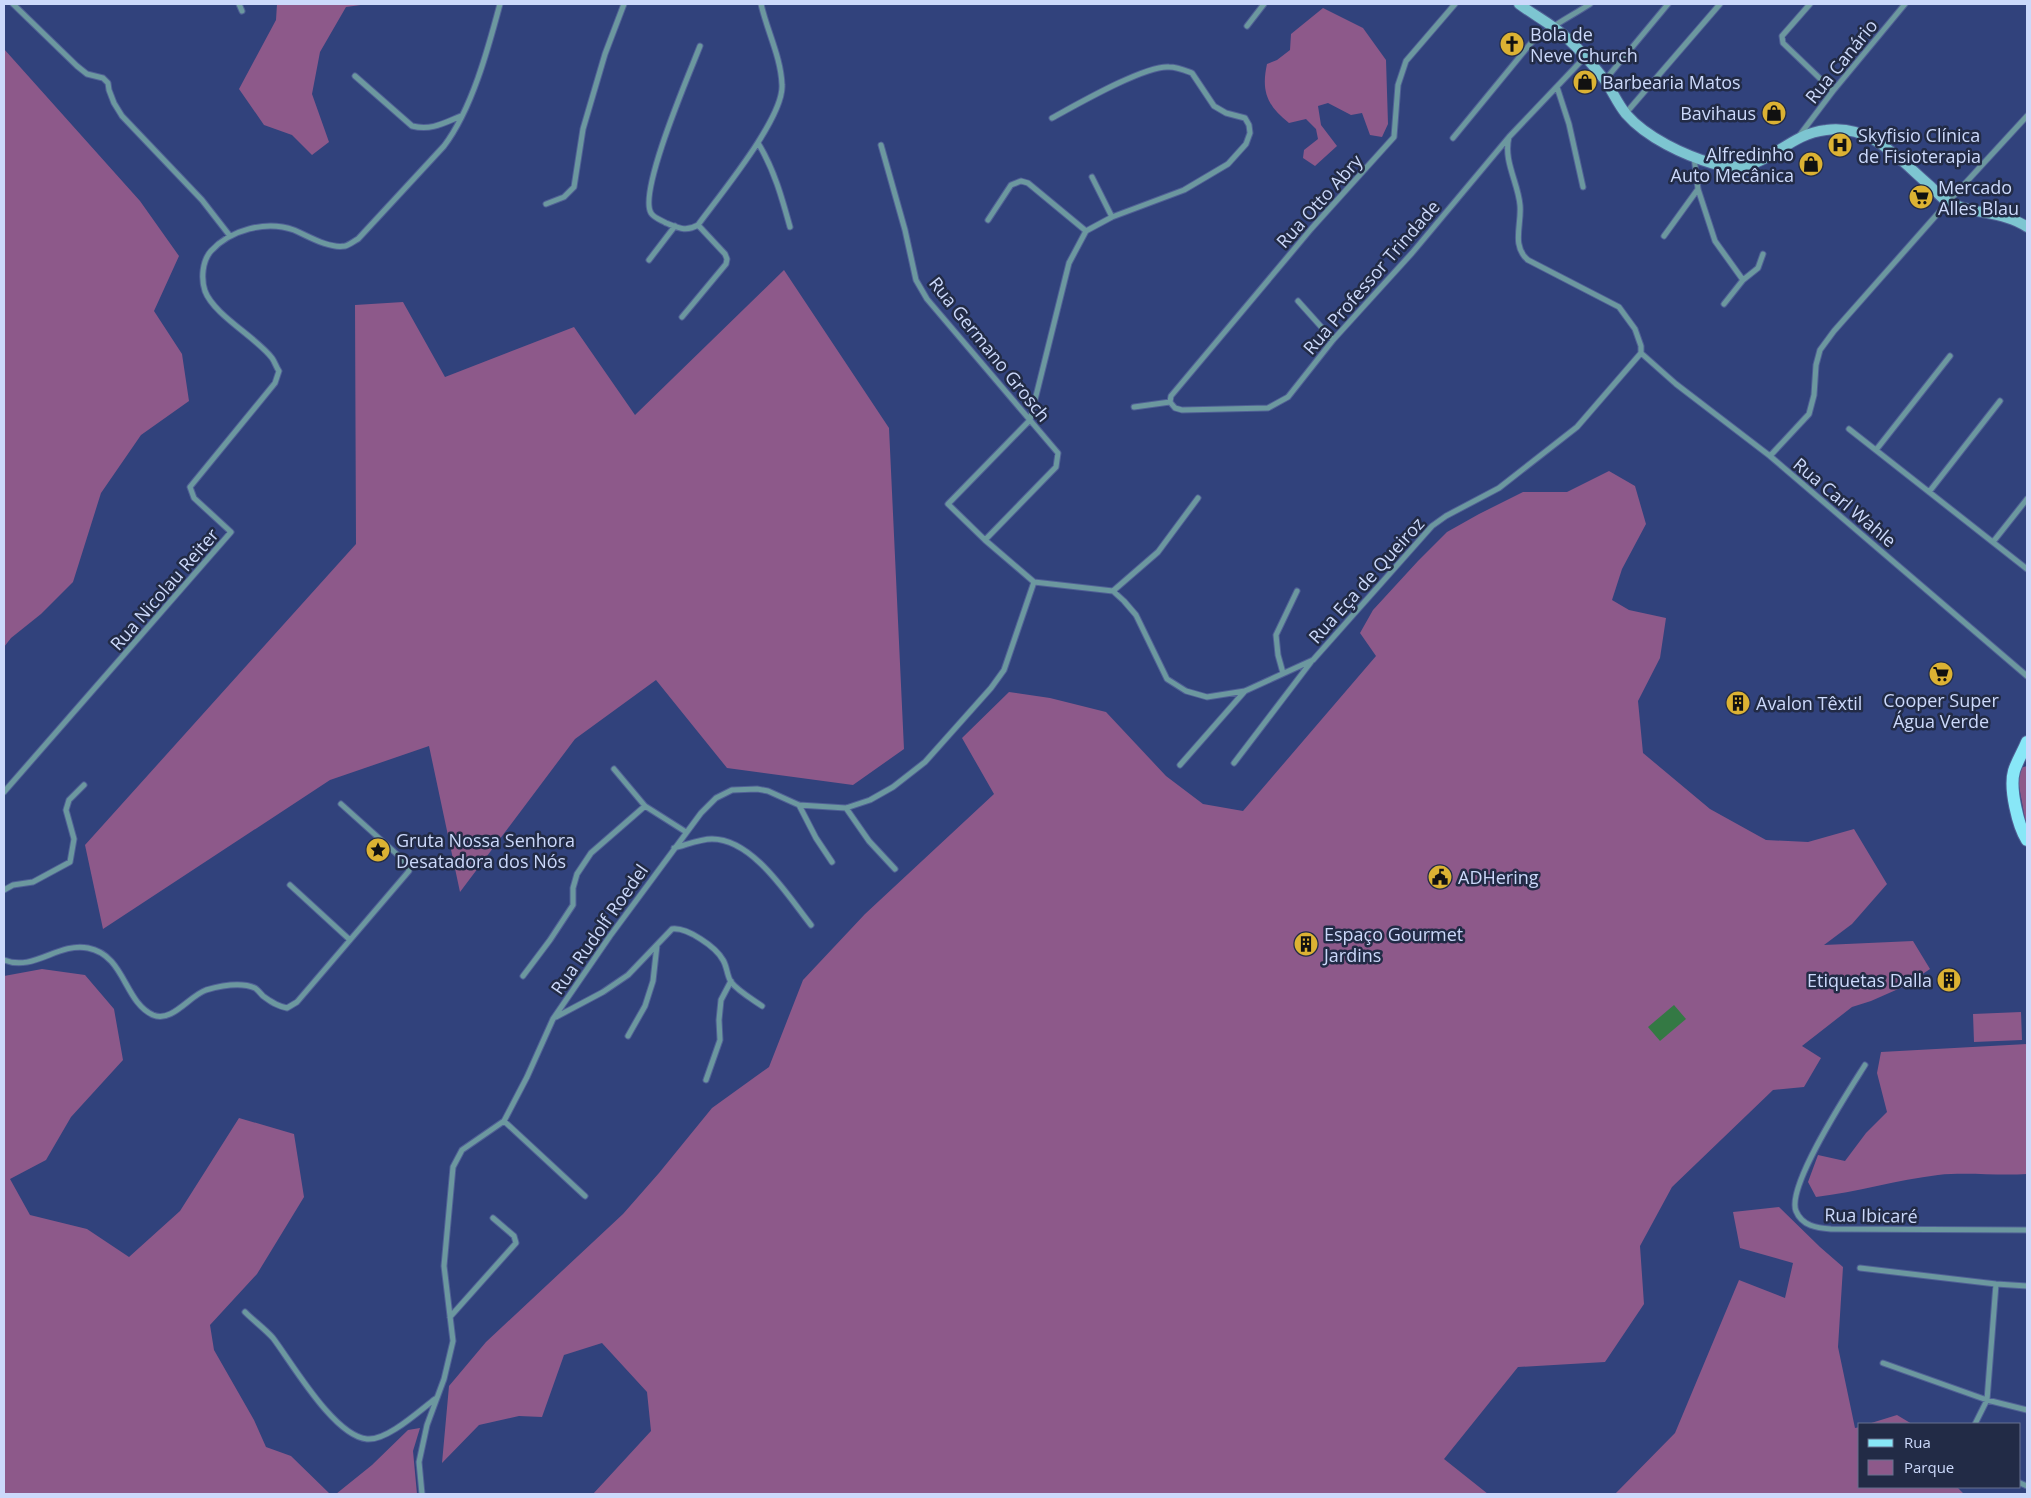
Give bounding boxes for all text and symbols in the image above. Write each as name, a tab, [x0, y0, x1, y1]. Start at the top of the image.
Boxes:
street label: Rua Canário	[1800, 14, 1882, 108]
place label: Bola de Neve Church	[1530, 22, 1638, 67]
church icon: Bola de Neve Church	[1499, 31, 1525, 57]
shop icon: Barbearia Matos	[1572, 69, 1598, 95]
place label: Barbearia Matos	[1602, 70, 1741, 94]
shop icon: Bavihaus	[1761, 100, 1787, 126]
place label: Bavihaus	[1680, 101, 1756, 125]
place label: Skyfisio Clínica de Fisioterapia	[1858, 123, 1981, 168]
hospital icon: Skyfisio Clínica de Fisioterapia	[1827, 132, 1853, 158]
place label: Alfredinho Auto Mecânica	[1671, 142, 1794, 187]
street label: Rua Otto Abry	[1271, 148, 1368, 253]
shop icon: Alfredinho Auto Mecânica	[1798, 151, 1824, 177]
place label: Mercado Alles Blau	[1938, 175, 2019, 220]
supermarket icon: Mercado Alles Blau	[1908, 184, 1934, 210]
street label: Rua Professor Trindade	[1297, 195, 1445, 359]
street label: Rua Germano Grosch	[924, 271, 1056, 427]
street label: Rua Carl Wahle	[1789, 452, 1901, 552]
street label: Rua Eça de Queiroz	[1303, 512, 1429, 648]
street label: Rua Nicolau Reiter	[104, 522, 224, 655]
supermarket icon: Cooper Super Água Verde	[1928, 661, 1954, 687]
place label: Cooper Super Água Verde	[1883, 688, 1999, 733]
building icon: Avalon Têxtil	[1725, 690, 1751, 716]
place label: Avalon Têxtil	[1756, 691, 1862, 715]
place label: Gruta Nossa Senhora Desatadora dos Nós	[396, 828, 575, 873]
place icon: Gruta Nossa Senhora Desatadora dos Nós	[365, 837, 391, 863]
street label: Rua Rudolf Roedel	[545, 859, 653, 999]
public building icon: ADHering	[1427, 864, 1453, 890]
place label: ADHering	[1458, 865, 1539, 889]
place label: Espaço Gourmet Jardins	[1322, 922, 1463, 967]
building icon: Espaço Gourmet Jardins	[1293, 931, 1319, 957]
building icon: Etiquetas Dalla	[1936, 967, 1962, 993]
place label: Etiquetas Dalla	[1807, 968, 1932, 992]
street label: Rua Ibicaré	[1824, 1202, 1918, 1228]
legend	[1858, 1423, 2021, 1488]
text: Rua	[1904, 1432, 1931, 1452]
text: Parque	[1904, 1457, 1954, 1477]

